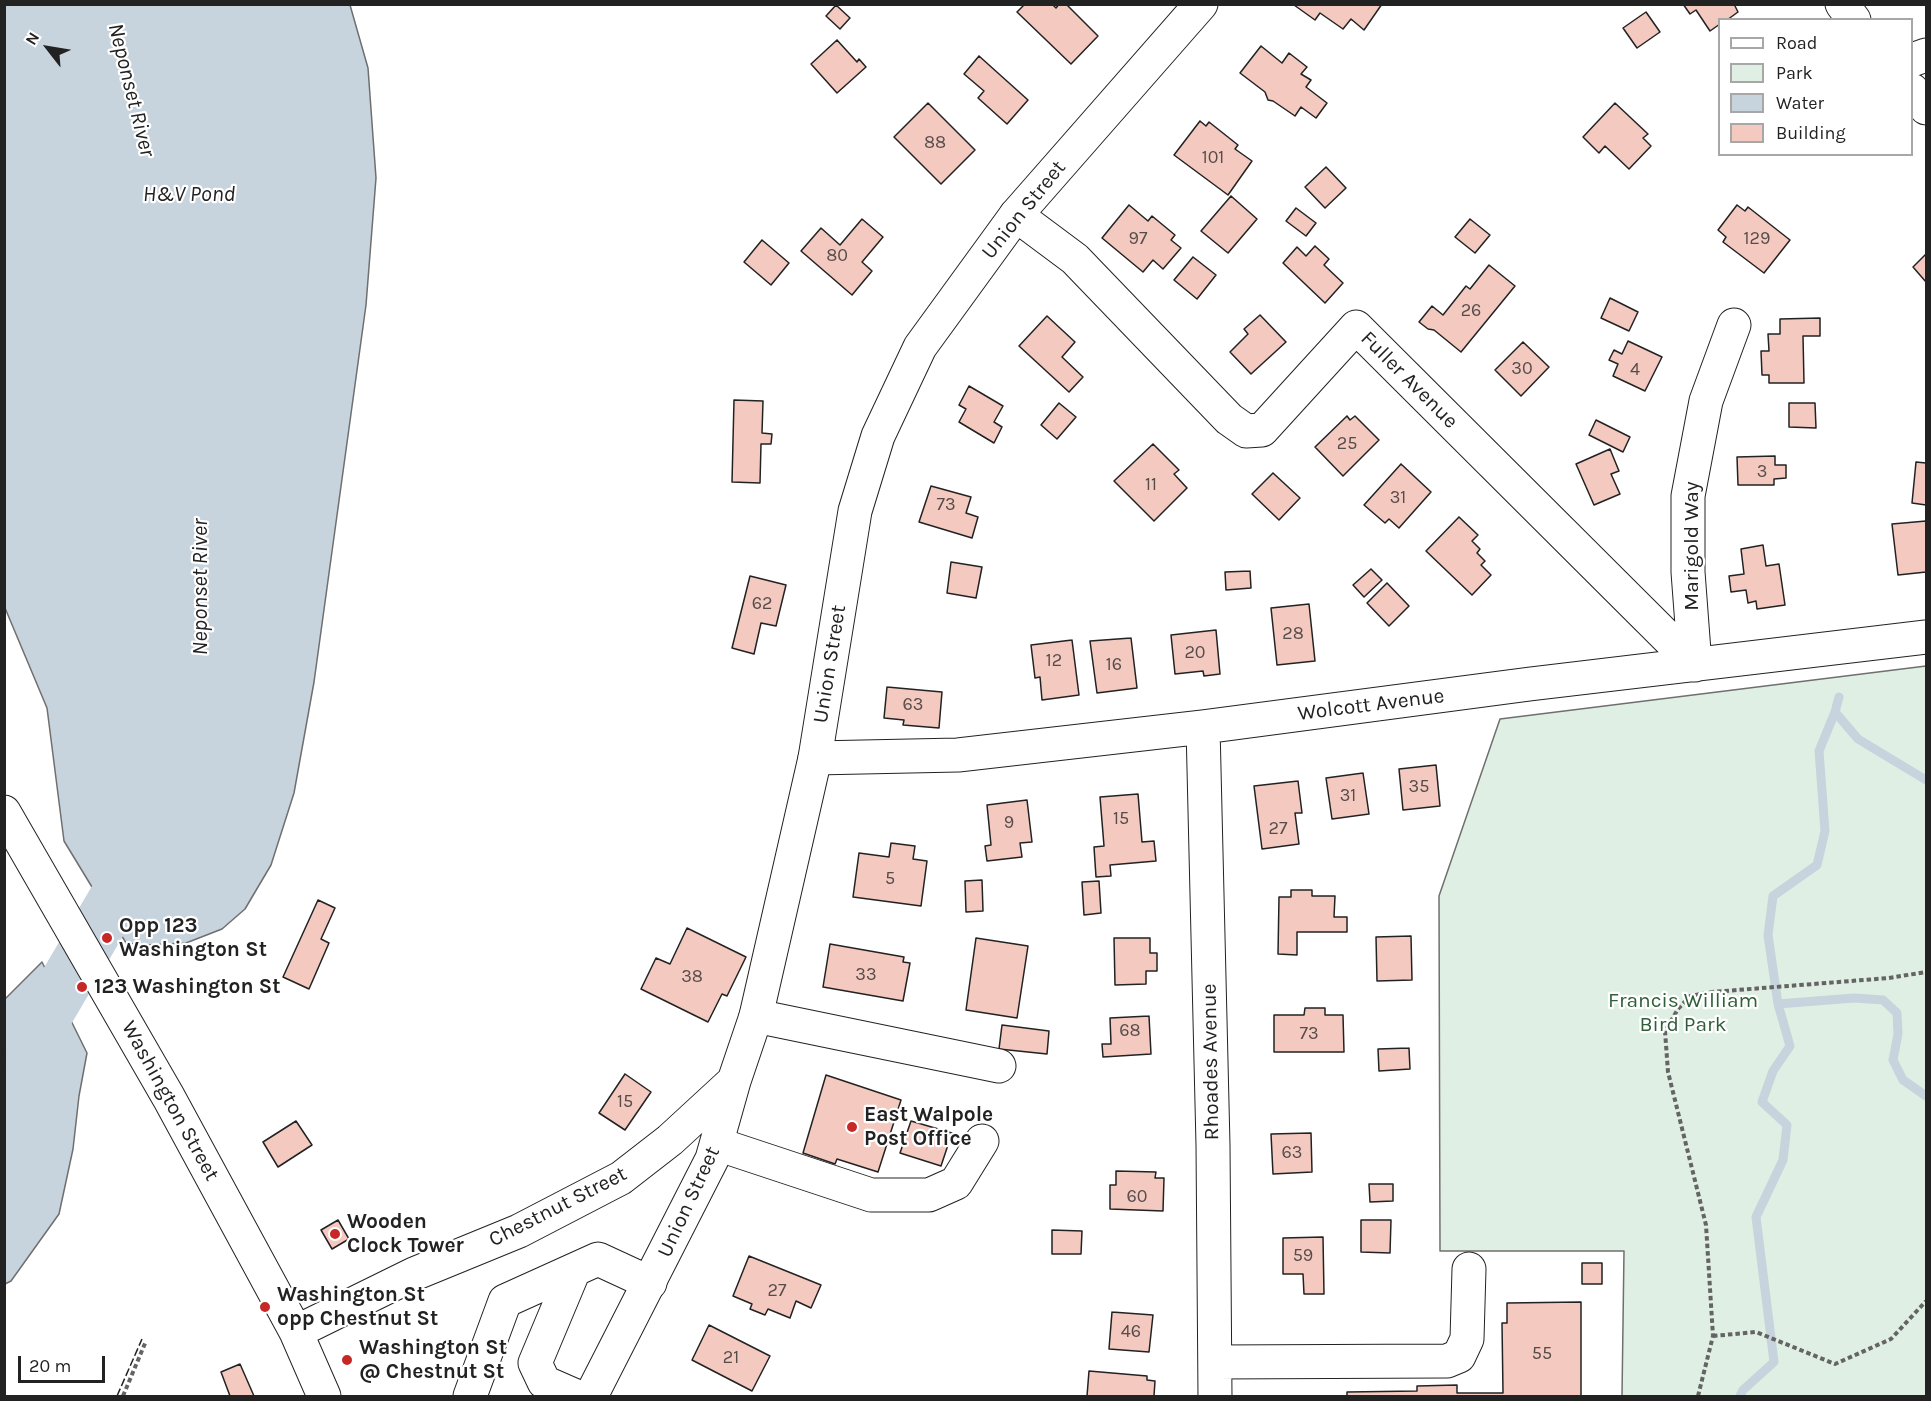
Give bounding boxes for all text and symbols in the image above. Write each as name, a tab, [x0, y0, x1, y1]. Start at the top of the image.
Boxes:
north arrow	[18, 18, 78, 78]
legend	[1718, 18, 1913, 156]
water label: Neponset River	[102, 20, 160, 160]
text: N	[21, 29, 43, 48]
text: Road	[1776, 32, 1817, 54]
text: Park	[1776, 62, 1813, 84]
text: Water	[1776, 92, 1824, 114]
text: Building	[1776, 122, 1846, 144]
house number: 88	[924, 132, 946, 154]
house number: 101	[1202, 147, 1224, 169]
street label: Union Street	[977, 156, 1071, 264]
water label: H&V Pond	[143, 182, 235, 208]
house number: 97	[1129, 228, 1147, 250]
house number: 129	[1744, 228, 1770, 250]
house number: 80	[826, 245, 848, 267]
house number: 26	[1461, 300, 1481, 322]
street label: Fuller Avenue	[1355, 326, 1463, 434]
house number: 30	[1511, 358, 1533, 380]
house number: 4	[1630, 359, 1640, 381]
house number: 25	[1337, 433, 1357, 455]
house number: 3	[1757, 461, 1767, 483]
house number: 11	[1145, 474, 1157, 496]
street label: Marigold Way	[1679, 481, 1705, 611]
house number: 31	[1390, 487, 1406, 509]
house number: 73	[936, 494, 956, 516]
water label: Neponset River	[188, 519, 214, 655]
house number: 62	[752, 593, 772, 615]
street label: Union Street	[808, 603, 852, 725]
house number: 28	[1282, 623, 1304, 645]
house number: 20	[1184, 642, 1206, 664]
house number: 12	[1046, 650, 1062, 672]
house number: 16	[1106, 654, 1122, 676]
street label: Wolcott Avenue	[1296, 683, 1446, 727]
house number: 63	[903, 694, 923, 716]
house number: 35	[1409, 776, 1429, 798]
house number: 31	[1340, 785, 1356, 807]
house number: 15	[1113, 808, 1129, 830]
house number: 9	[1004, 812, 1014, 834]
house number: 27	[1269, 818, 1287, 840]
house number: 5	[885, 868, 895, 890]
place label: Opp 123 Washington St	[119, 913, 267, 963]
marker: Opp 123 Washington St	[100, 931, 114, 945]
house number: 33	[855, 964, 877, 986]
house number: 38	[681, 966, 703, 988]
place label: 123 Washington St	[94, 974, 280, 1000]
marker: 123 Washington St	[75, 980, 89, 994]
street label: Rhoades Avenue	[1197, 983, 1225, 1141]
park label: Francis William Bird Park	[1608, 988, 1758, 1038]
street label: Washington Street	[116, 1017, 224, 1185]
house number: 68	[1119, 1020, 1141, 1042]
house number: 73	[1299, 1023, 1319, 1045]
house number: 15	[617, 1091, 633, 1113]
place label: East Walpole Post Office	[864, 1102, 993, 1152]
marker: East Walpole Post Office	[845, 1120, 859, 1134]
house number: 63	[1282, 1142, 1302, 1164]
street label: Union Street	[652, 1143, 726, 1261]
street label: Chestnut Street	[485, 1161, 631, 1253]
house number: 60	[1127, 1186, 1147, 1208]
place label: Wooden Clock Tower	[347, 1209, 464, 1259]
marker: Wooden Clock Tower	[328, 1227, 342, 1241]
house number: 59	[1293, 1245, 1313, 1267]
house number: 27	[768, 1280, 786, 1302]
place label: Washington St opp Chestnut St	[277, 1282, 438, 1332]
marker: Washington St opp Chestnut St	[258, 1300, 272, 1314]
house number: 46	[1121, 1321, 1141, 1343]
place label: Washington St @ Chestnut St	[359, 1335, 507, 1385]
house number: 55	[1532, 1343, 1552, 1365]
scale bar	[21, 1344, 108, 1382]
house number: 21	[723, 1347, 739, 1369]
marker: Washington St @ Chestnut St	[340, 1353, 354, 1367]
text: 20 m	[29, 1355, 71, 1377]

